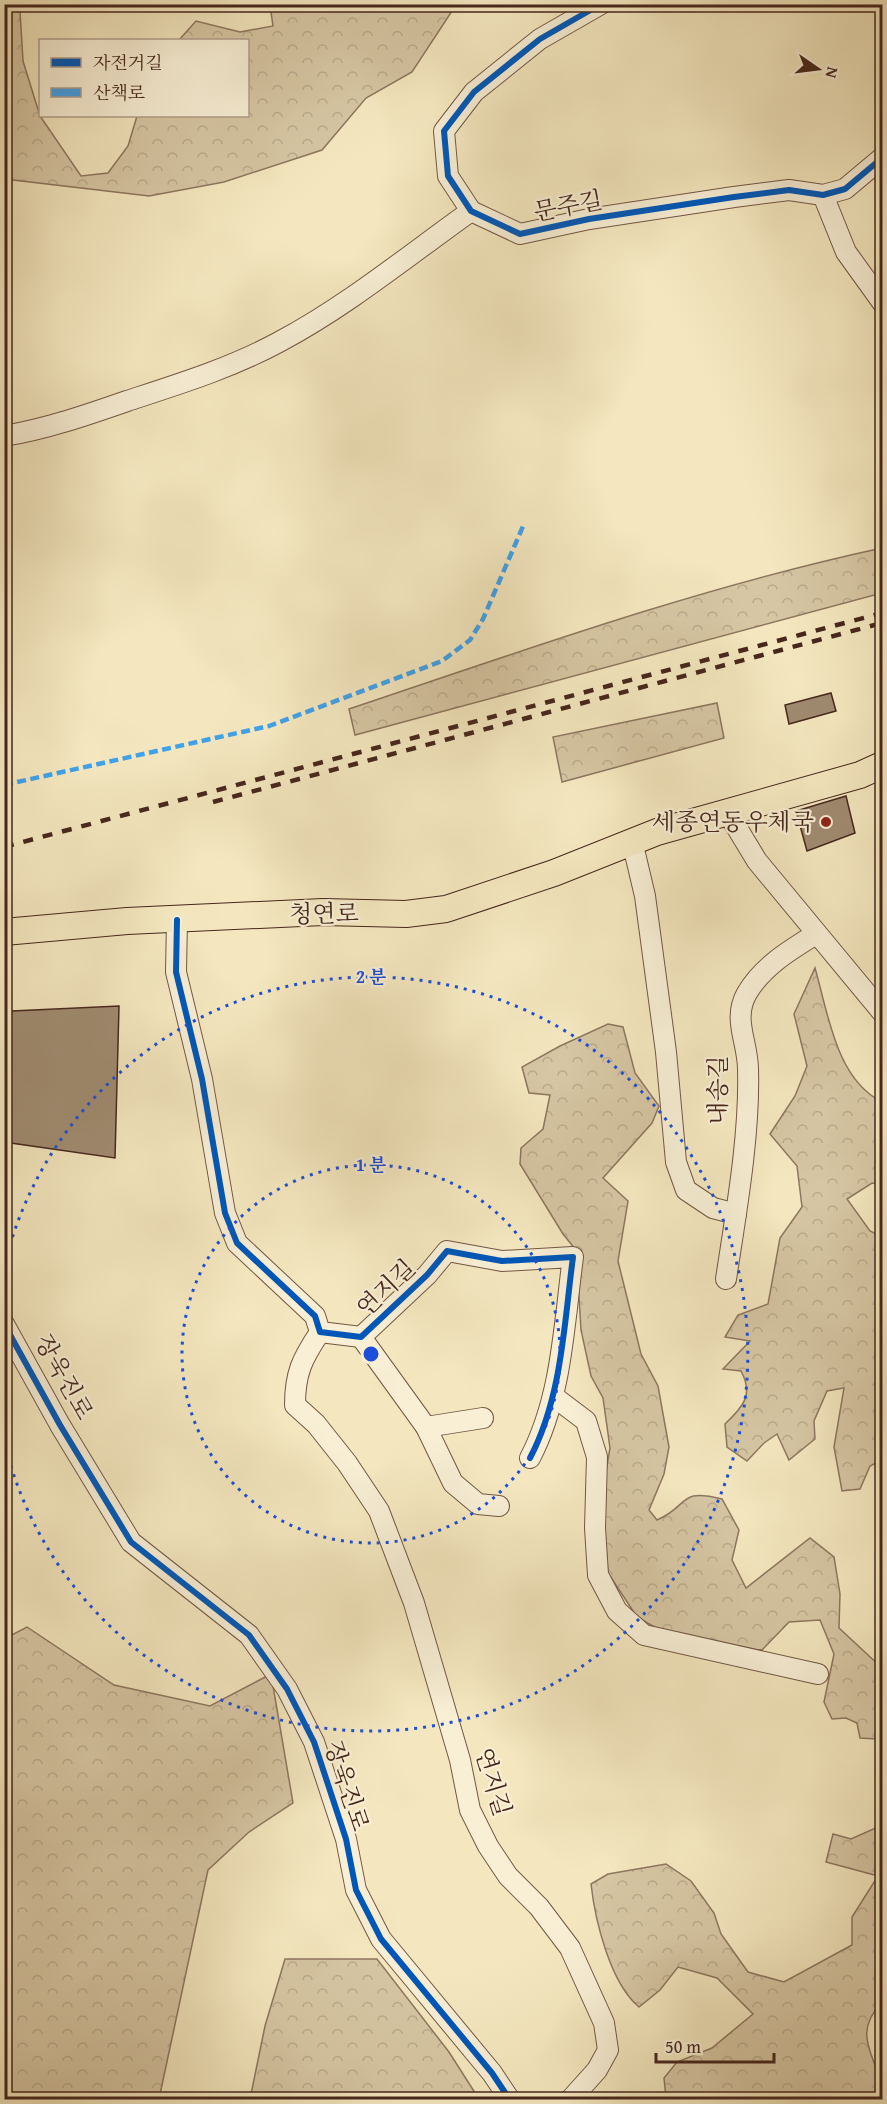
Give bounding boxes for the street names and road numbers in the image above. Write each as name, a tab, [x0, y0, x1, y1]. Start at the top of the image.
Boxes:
street label: 문주길	[530, 182, 605, 229]
street label: 청연로	[289, 895, 359, 932]
street label: 내송길	[700, 1055, 735, 1125]
street label: 연지길	[348, 1251, 423, 1324]
street label: 장욱진로	[27, 1328, 102, 1426]
street label: 장욱진로	[317, 1736, 378, 1835]
street label: 연지길	[467, 1743, 520, 1820]

